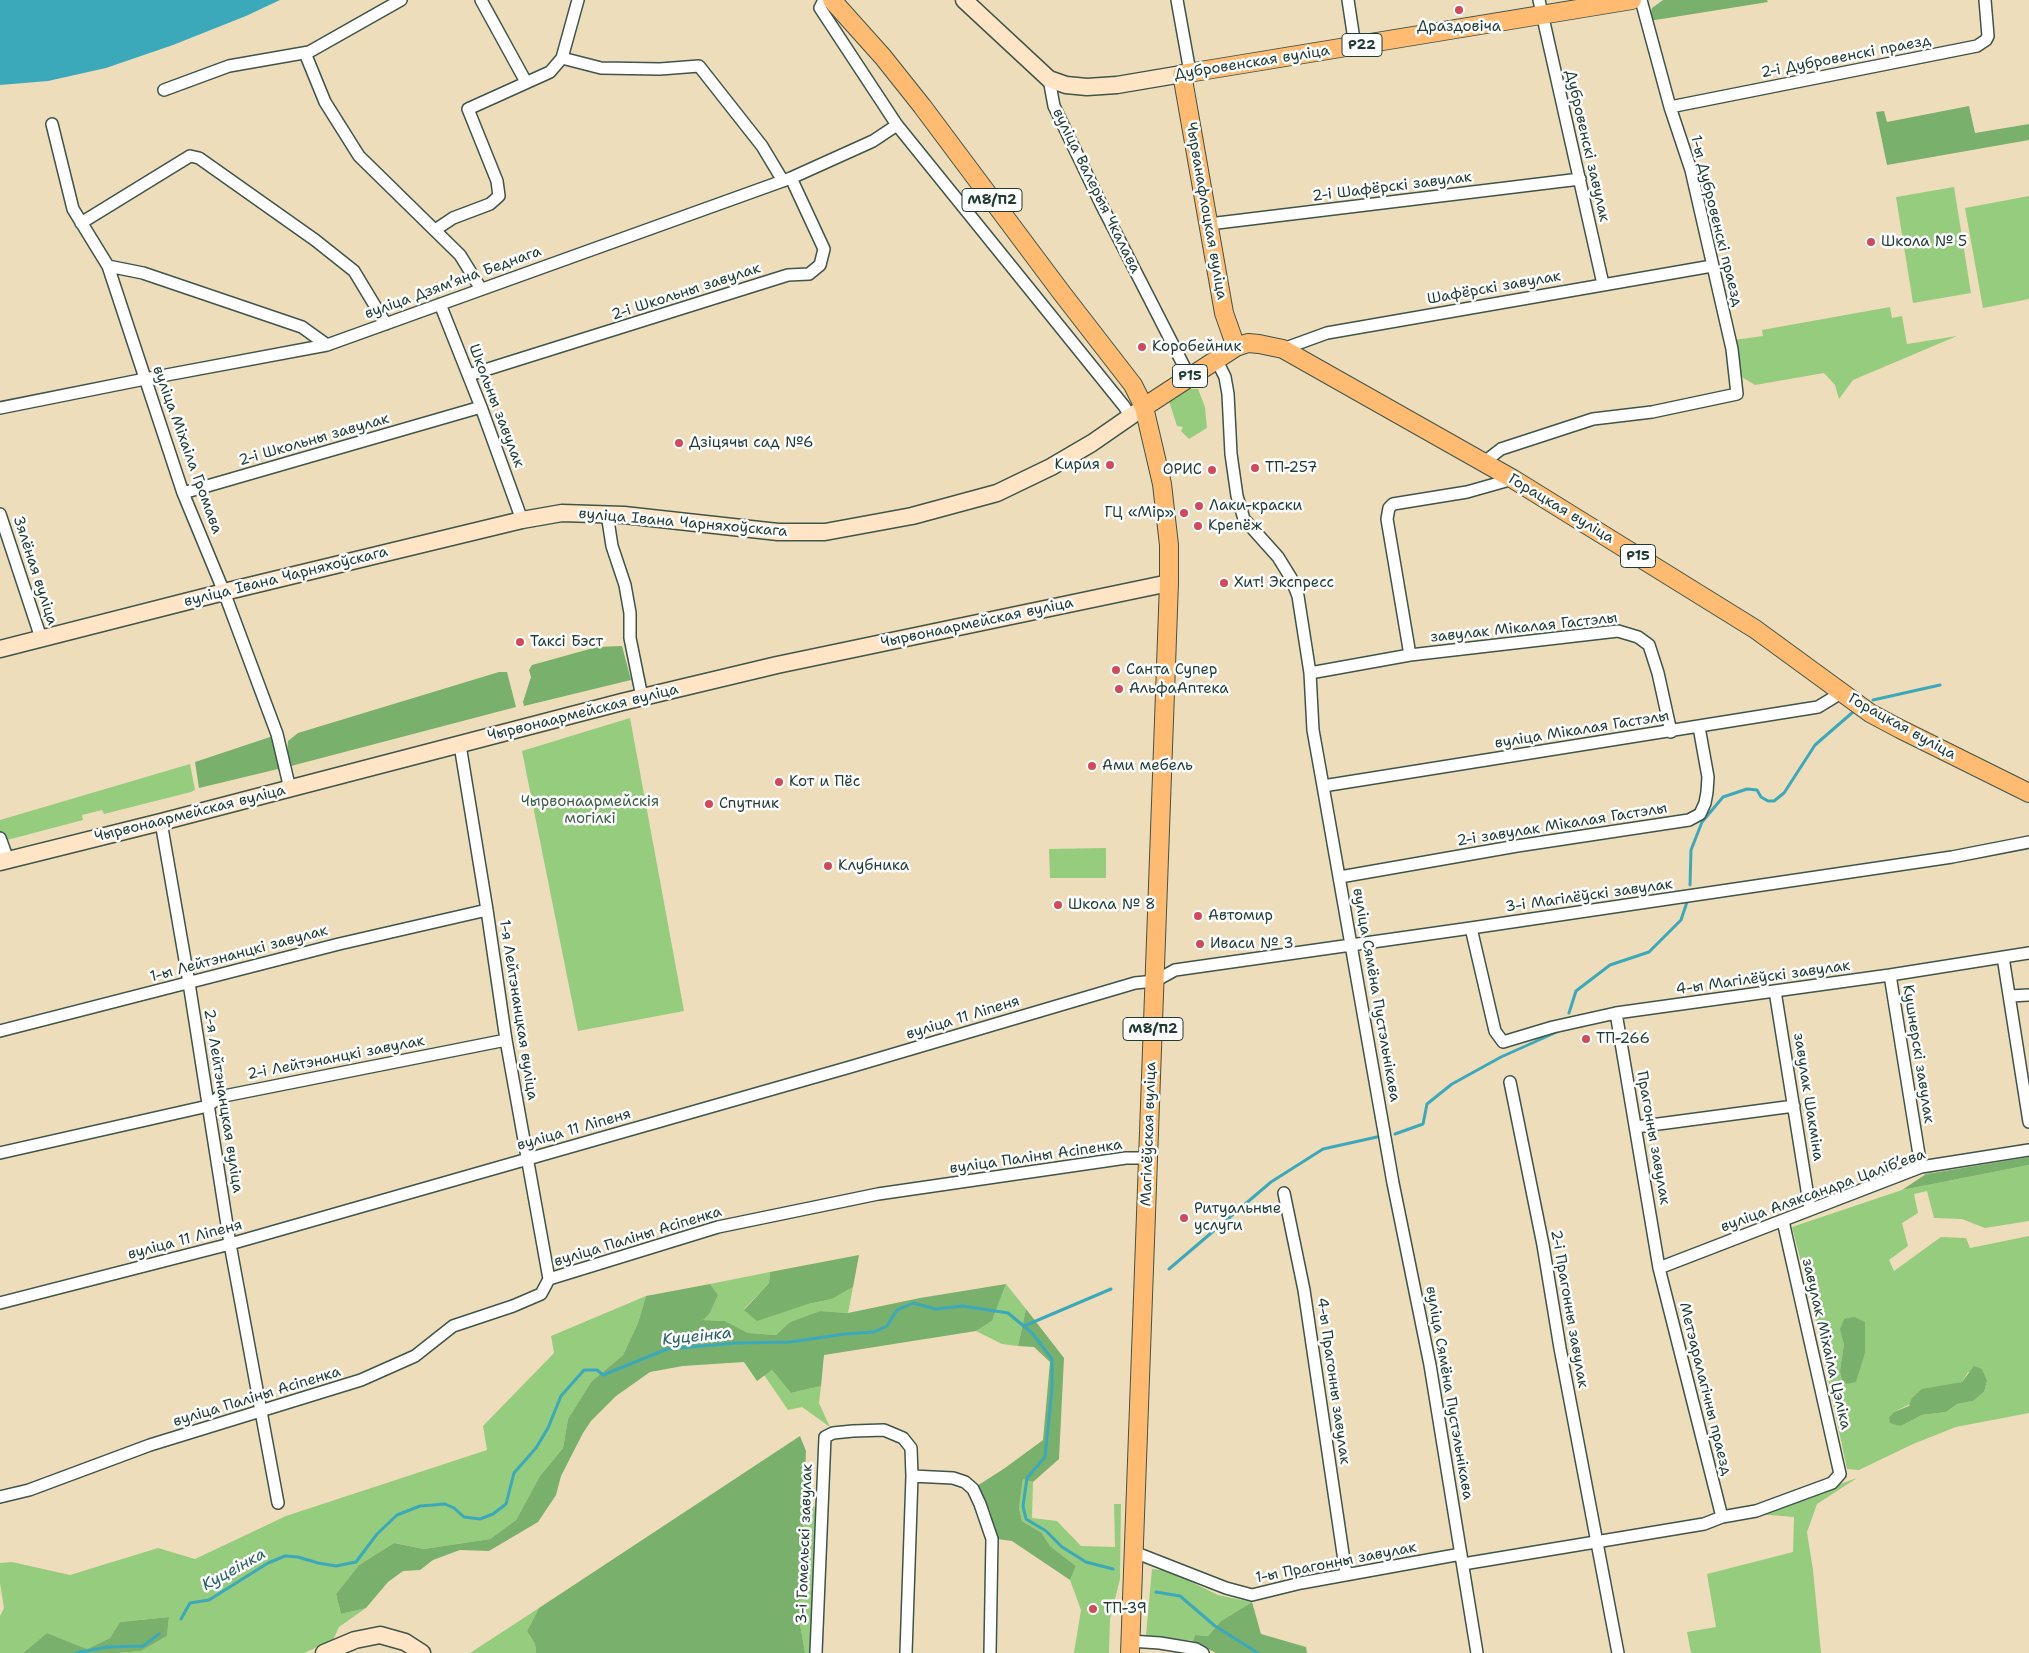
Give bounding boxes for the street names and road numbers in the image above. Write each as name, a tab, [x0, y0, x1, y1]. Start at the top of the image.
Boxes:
street label: 2-і Дубровенскі праезд	[1759, 32, 1933, 82]
road number: Р22	[1342, 34, 1382, 56]
street label: Дубровенская вуліца	[1173, 42, 1331, 84]
street label: Дубровенскі завулак	[1561, 68, 1613, 224]
street label: вуліца Валерыя Чкалава	[1048, 106, 1144, 276]
street label: Чырванафлоцкая вуліца	[1182, 121, 1230, 301]
street label: 1-ы Дубровенскі праезд	[1686, 133, 1746, 309]
street label: 2-і Шафёрскі завулак	[1311, 168, 1473, 206]
road number: М8/П2	[962, 188, 1022, 212]
street label: вуліца Дзямʼяна Беднага	[362, 243, 544, 323]
street label: 2-і Школьны завулак	[609, 259, 763, 325]
street label: Шафёрскі завулак	[1426, 267, 1562, 309]
street label: Школьны завулак	[464, 342, 528, 470]
street label: вуліца Міхаіла Громава	[148, 364, 226, 536]
road number: Р15	[1172, 364, 1208, 388]
street label: 2-і Школьны завулак	[237, 410, 391, 470]
street label: Горацкая вуліца	[1505, 470, 1617, 548]
street label: вуліца Івана Чарняхоўскага	[578, 505, 788, 541]
street label: Зялёная вуліца	[9, 515, 61, 627]
street label: вуліца Івана Чарняхоўскага	[182, 543, 390, 611]
road number: Р15	[1620, 544, 1656, 568]
street label: Чырвонаармейская вуліца	[879, 594, 1075, 652]
street label: завулак Мікалая Гастэлы	[1430, 609, 1618, 647]
street label: Чырвонаармейская вуліца	[486, 681, 680, 745]
street label: Горацкая вуліца	[1845, 690, 1959, 764]
street label: вуліца Мікалая Гастэлы	[1493, 707, 1671, 753]
street label: Чырвонаармейская вуліца	[93, 782, 287, 846]
street label: 2-і завулак Мікалая Гастэлы	[1455, 799, 1669, 851]
street label: 3-і Магілёўскі завулак	[1504, 875, 1674, 917]
street label: вуліца Сямёна Пустэльнікава	[1348, 887, 1404, 1103]
street label: 1-я Лейтэнанцкая вуліца	[495, 919, 541, 1101]
street label: 1-ы Лейтэнанцкі завулак	[148, 922, 330, 986]
street label: 4-ы Магілёўскі завулак	[1675, 957, 1851, 999]
street label: Кушнерскі завулак	[1898, 983, 1938, 1125]
street label: вуліца 11 Ліпеня	[904, 992, 1022, 1044]
street label: 2-я Лейтэнанцкая вуліца	[200, 1008, 246, 1194]
road number: М8/П2	[1123, 1018, 1183, 1040]
street label: 2-і Лейтэнанцкі завулак	[246, 1032, 426, 1084]
street label: завулак Шакміна	[1789, 1032, 1827, 1162]
street label: Магілёўская вуліца	[1137, 1061, 1161, 1207]
street label: Прагонны завулак	[1632, 1070, 1674, 1206]
street label: вуліца 11 Ліпеня	[515, 1105, 633, 1155]
street label: вуліца Паліны Асіпенка	[948, 1136, 1124, 1178]
street label: вуліца Аляксандра Цалібʼева	[1718, 1146, 1928, 1236]
street label: вуліца Паліны Асіпенка	[552, 1203, 724, 1271]
street label: вуліца 11 Ліпеня	[126, 1216, 244, 1264]
street label: 2-і Прагонны завулак	[1546, 1228, 1592, 1390]
street label: завулак Міхаіла Цэліка	[1798, 1257, 1854, 1431]
street label: вуліца Сямёна Пустэльнікава	[1421, 1285, 1477, 1501]
street label: 4-ы Прагонны завулак	[1312, 1296, 1354, 1466]
street label: Метэаралагічны праезд	[1675, 1301, 1735, 1477]
street label: вуліца Паліны Асіпенка	[171, 1363, 343, 1431]
street label: 3-і Гомельскі завулак	[793, 1464, 817, 1624]
street label: 1-ы Прагонны завулак	[1254, 1539, 1418, 1587]

